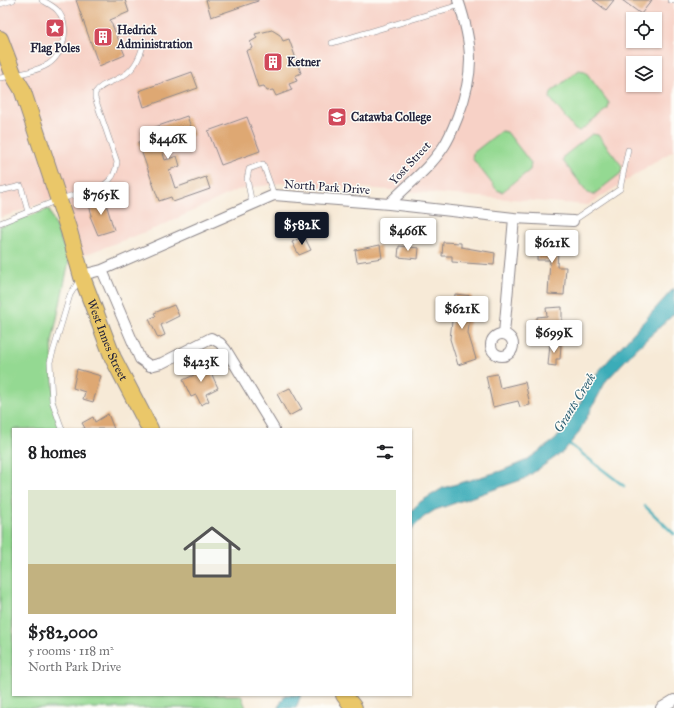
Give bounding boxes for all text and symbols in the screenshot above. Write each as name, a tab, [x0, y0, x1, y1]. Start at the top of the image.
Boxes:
map controls	[626, 12, 662, 92]
button: locate	[626, 12, 662, 48]
place icon: Flag Poles	[44, 17, 66, 39]
place label: Hedrick Administration	[116, 23, 193, 51]
building icon: Hedrick Administration	[92, 26, 114, 48]
place label: Flag Poles	[30, 41, 80, 56]
building icon: Ketner	[262, 51, 284, 73]
place label: Ketner	[287, 55, 321, 69]
button: layers	[626, 56, 662, 92]
school or university icon: Catawba College	[326, 106, 348, 128]
place label: Catawba College	[351, 110, 431, 125]
pin: $446K	[140, 126, 196, 160]
text: $446K	[149, 131, 187, 147]
street label: Yost Street	[386, 138, 434, 188]
street label: North Park Drive	[284, 177, 370, 197]
pin: $765K	[73, 182, 129, 216]
text: $765K	[83, 187, 119, 203]
pin: $582K	[274, 212, 330, 246]
text: $582K	[284, 217, 320, 233]
pin: $466K	[380, 218, 436, 252]
text: $466K	[389, 223, 427, 239]
pin: $621K	[524, 230, 580, 264]
text: $621K	[534, 235, 570, 251]
pin: $621K	[434, 296, 490, 330]
street label: West Innes Street	[84, 297, 131, 384]
text: $621K	[444, 301, 480, 317]
pin: $699K	[526, 320, 582, 354]
text: $699K	[535, 325, 573, 341]
pin: $423K	[173, 349, 229, 383]
text: $423K	[183, 354, 219, 370]
water label: Grants Creek	[550, 370, 600, 436]
icon: filters	[374, 441, 396, 463]
text: 8 homes	[28, 442, 86, 463]
icon: home	[176, 516, 248, 588]
text: $582,000	[28, 622, 98, 643]
text: 5 rooms · 118 m²	[28, 643, 114, 659]
text: North Park Drive	[28, 659, 121, 675]

